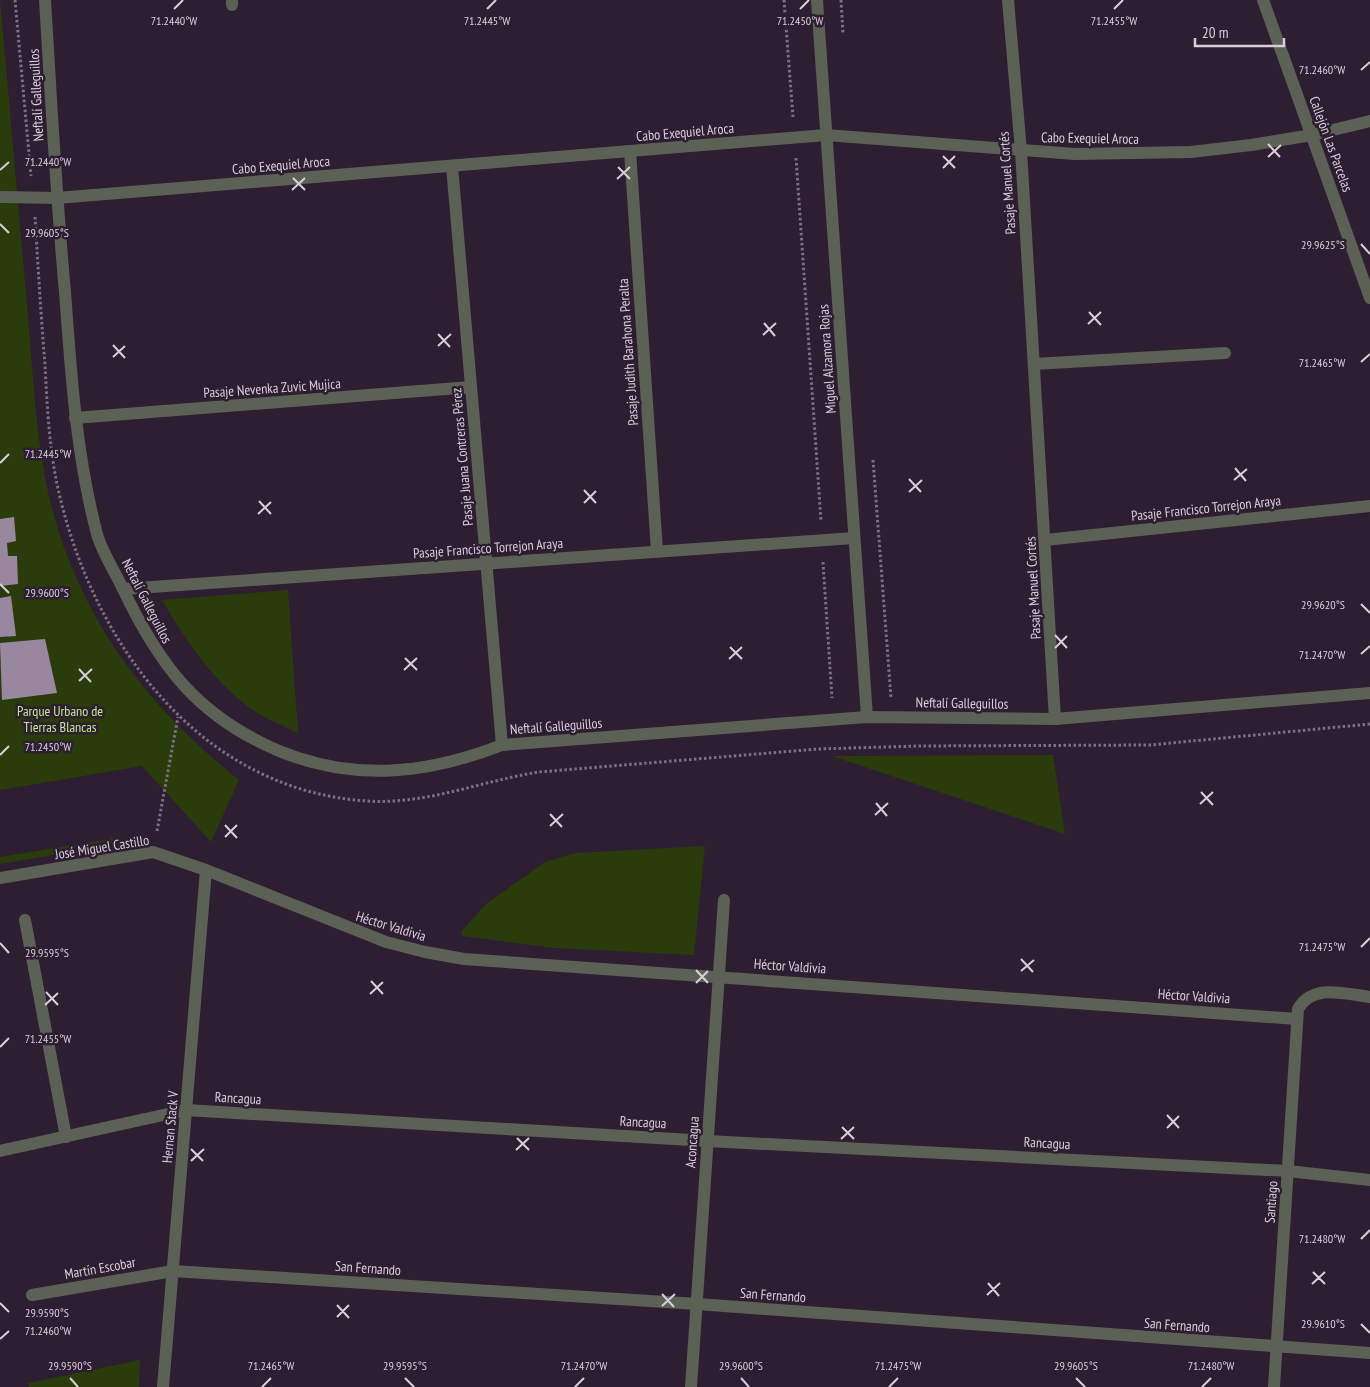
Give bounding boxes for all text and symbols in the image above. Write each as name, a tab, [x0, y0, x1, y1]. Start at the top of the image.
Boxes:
text: 71.2440°W	[151, 13, 197, 28]
text: 71.2445°W	[464, 13, 510, 28]
text: 71.2450°W	[777, 13, 823, 28]
text: 71.2455°W	[1091, 13, 1137, 28]
scale bar	[1195, 15, 1284, 47]
text: 20 m	[1202, 23, 1228, 42]
street label: Neftalí Galleguillos	[25, 48, 47, 142]
text: 71.2460°W	[1299, 62, 1345, 77]
street label: Callejón Las Parcelas	[1305, 94, 1357, 195]
street label: Cabo Exequiel Aroca	[635, 119, 735, 145]
street label: Cabo Exequiel Aroca	[1041, 128, 1139, 148]
street label: Pasaje Manuel Cortés	[994, 131, 1020, 235]
street label: Cabo Exequiel Aroca	[231, 152, 331, 178]
text: 71.2440°W	[25, 154, 71, 169]
text: 29.9605°S	[25, 225, 69, 240]
text: 29.9625°S	[1301, 237, 1345, 252]
street label: Pasaje Judith Barahona Peralta	[614, 278, 642, 426]
street label: Miguel Alzamora Rojas	[814, 304, 840, 414]
text: 71.2465°W	[1299, 355, 1345, 370]
street label: Pasaje Nevenka Zuvic Mujica	[203, 374, 341, 402]
street label: Pasaje Juana Contreras Pérez	[447, 387, 477, 527]
text: 71.2445°W	[25, 446, 71, 461]
street label: Pasaje Francisco Torrejon Araya	[1130, 491, 1282, 525]
street label: Pasaje Francisco Torrejon Araya	[412, 534, 564, 562]
street label: Pasaje Manuel Cortés	[1021, 536, 1045, 640]
street label: Neftalí Galleguillos	[118, 556, 176, 647]
text: 29.9600°S	[25, 585, 69, 600]
text: 29.9620°S	[1301, 597, 1345, 612]
text: 71.2470°W	[1299, 647, 1345, 662]
street label: Neftalí Galleguillos	[916, 693, 1009, 713]
park label: Parque Urbano de Tierras Blancas	[17, 702, 103, 736]
street label: Neftalí Galleguillos	[509, 714, 603, 738]
text: 71.2450°W	[25, 739, 71, 754]
street label: José Miguel Castillo	[53, 831, 150, 863]
street label: Héctor Valdivia	[354, 907, 428, 945]
text: 71.2475°W	[1299, 939, 1345, 954]
text: 29.9595°S	[25, 945, 69, 960]
street label: Héctor Valdivia	[753, 954, 827, 978]
street label: Héctor Valdivia	[1157, 984, 1231, 1008]
text: 71.2455°W	[25, 1031, 71, 1046]
street label: Rancagua	[214, 1088, 262, 1108]
street label: Hernan Stack V	[158, 1090, 182, 1164]
street label: Rancagua	[619, 1112, 667, 1132]
street label: Aconcagua	[681, 1116, 703, 1168]
street label: Rancagua	[1023, 1133, 1071, 1153]
street label: Santiago	[1261, 1180, 1281, 1224]
text: 71.2480°W	[1299, 1231, 1345, 1246]
street label: Martín Escobar	[63, 1253, 137, 1283]
street label: San Fernando	[334, 1257, 402, 1279]
street label: San Fernando	[739, 1284, 807, 1306]
text: 29.9590°S	[25, 1305, 69, 1320]
street label: San Fernando	[1143, 1314, 1211, 1336]
text: 29.9610°S	[1301, 1316, 1345, 1331]
text: 71.2460°W	[25, 1323, 71, 1338]
text: 29.9590°S	[48, 1358, 92, 1373]
text: 71.2465°W	[248, 1358, 294, 1373]
text: 29.9595°S	[383, 1358, 427, 1373]
text: 71.2470°W	[561, 1358, 607, 1373]
text: 29.9600°S	[719, 1358, 763, 1373]
text: 71.2475°W	[875, 1358, 921, 1373]
text: 29.9605°S	[1054, 1358, 1098, 1373]
text: 71.2480°W	[1188, 1358, 1234, 1373]

